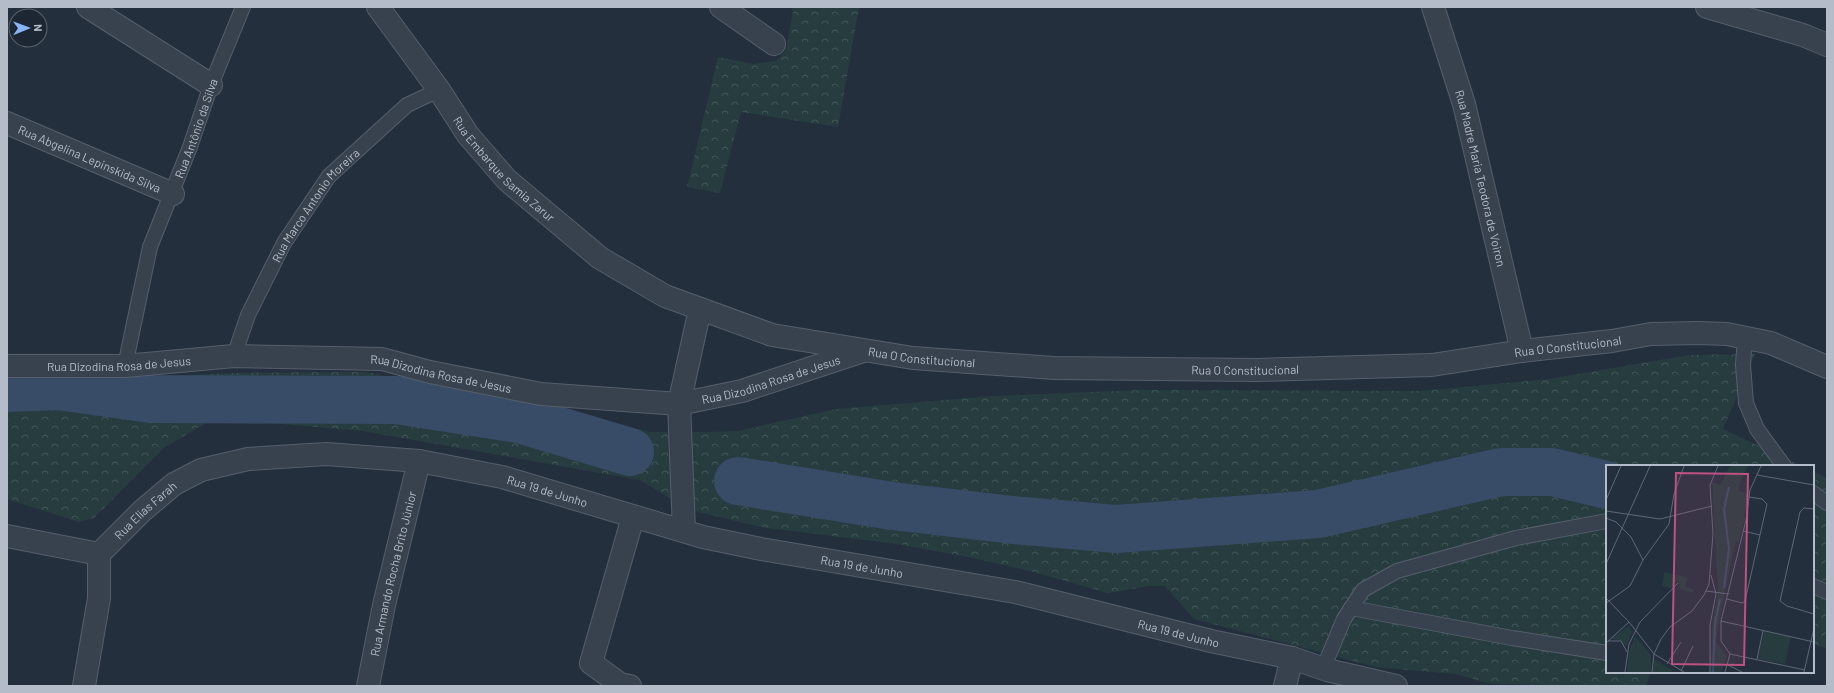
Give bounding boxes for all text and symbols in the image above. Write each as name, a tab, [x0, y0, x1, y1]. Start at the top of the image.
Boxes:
north arrow	[8, 8, 48, 48]
text: N	[32, 24, 45, 32]
street label: Rua Antônio da Silva	[171, 76, 220, 180]
street label: Rua Madre Maria Teodora de Voiron	[1453, 88, 1509, 268]
street label: Rua Embarque Samia Zarur	[451, 114, 558, 225]
street label: Rua Abgelina Lepinskida Silva	[16, 122, 163, 195]
street label: Rua Marco Antonio Moreira	[269, 145, 362, 264]
street label: Rua O Constitucional	[1513, 332, 1622, 359]
street label: Rua O Constitucional	[867, 344, 976, 369]
street label: Rua Dizodina Rosa de Jesus	[370, 352, 513, 395]
street label: Rua Dizodina Rosa de Jesus	[700, 352, 842, 406]
street label: Rua Dizodina Rosa de Jesus	[47, 353, 192, 373]
street label: Rua O Constitucional	[1191, 362, 1299, 377]
inset map	[1606, 465, 1814, 673]
street label: Rua 19 de Junho	[505, 472, 589, 509]
street label: Rua Elias Farah	[111, 478, 179, 542]
street label: Rua Armando Rocha Brito Júnior	[367, 489, 419, 657]
street label: Rua 19 de Junho	[820, 552, 904, 580]
street label: Rua 19 de Junho	[1137, 616, 1221, 650]

